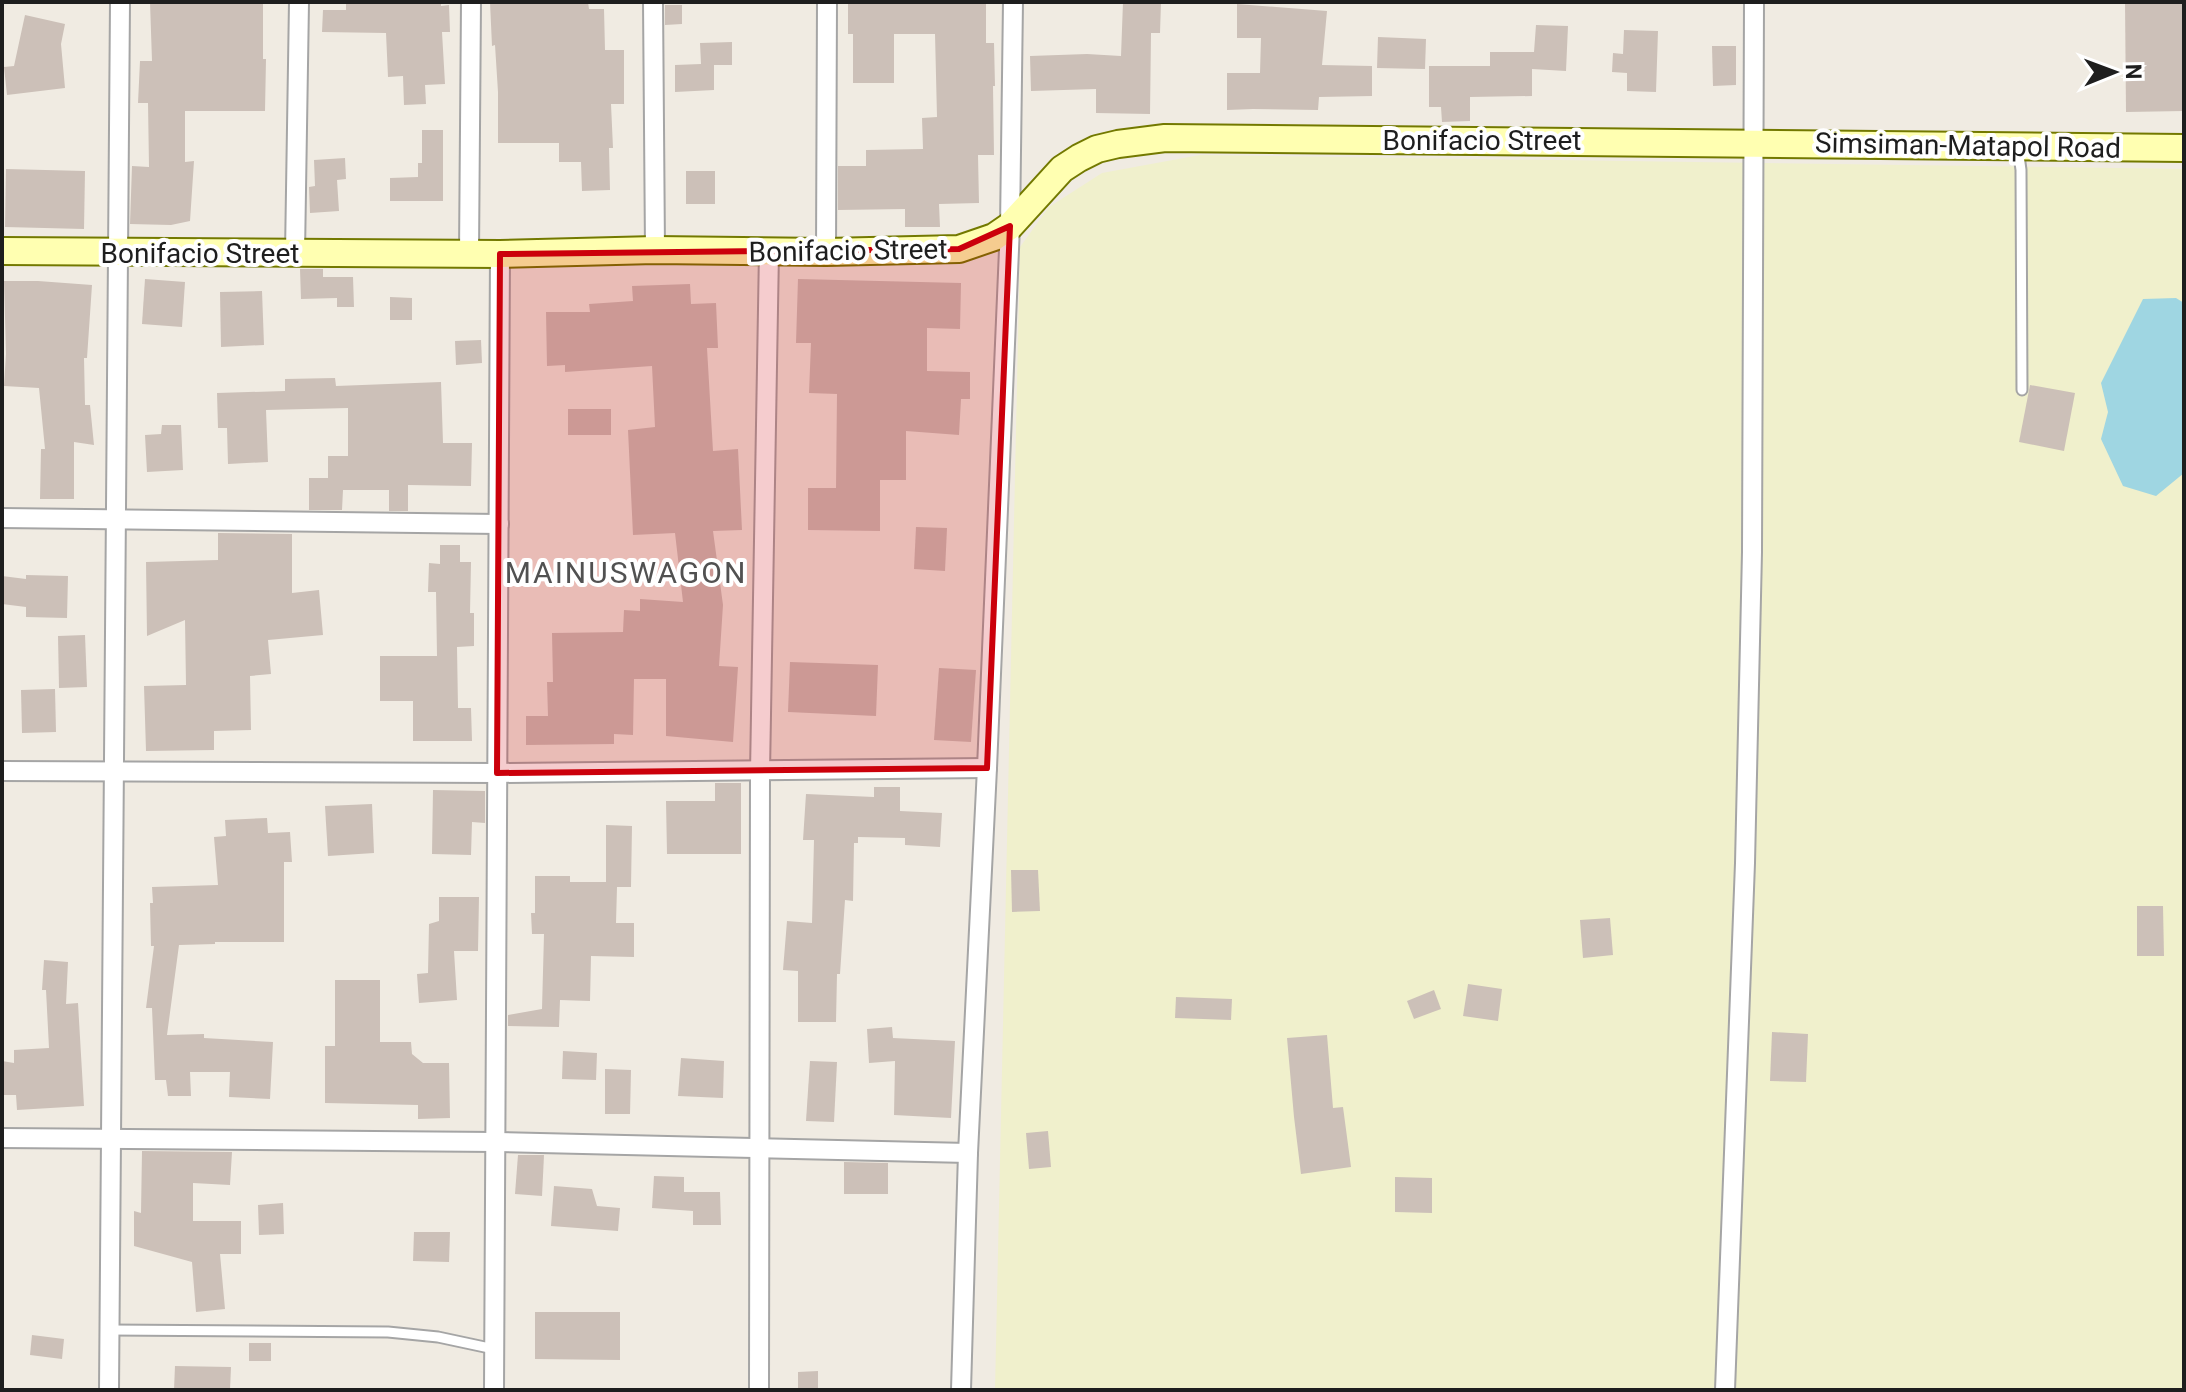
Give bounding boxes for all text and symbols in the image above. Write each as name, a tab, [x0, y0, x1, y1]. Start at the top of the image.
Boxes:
north arrow	[2074, 32, 2154, 112]
text: N	[2121, 64, 2146, 80]
street label: Bonifacio Street	[1383, 124, 1581, 157]
street label: Simsiman-Matapol Road	[1815, 126, 2121, 165]
street label: Bonifacio Street	[748, 232, 948, 269]
street label: Bonifacio Street	[101, 237, 299, 270]
district label: MAINUSWAGON	[505, 555, 747, 590]

